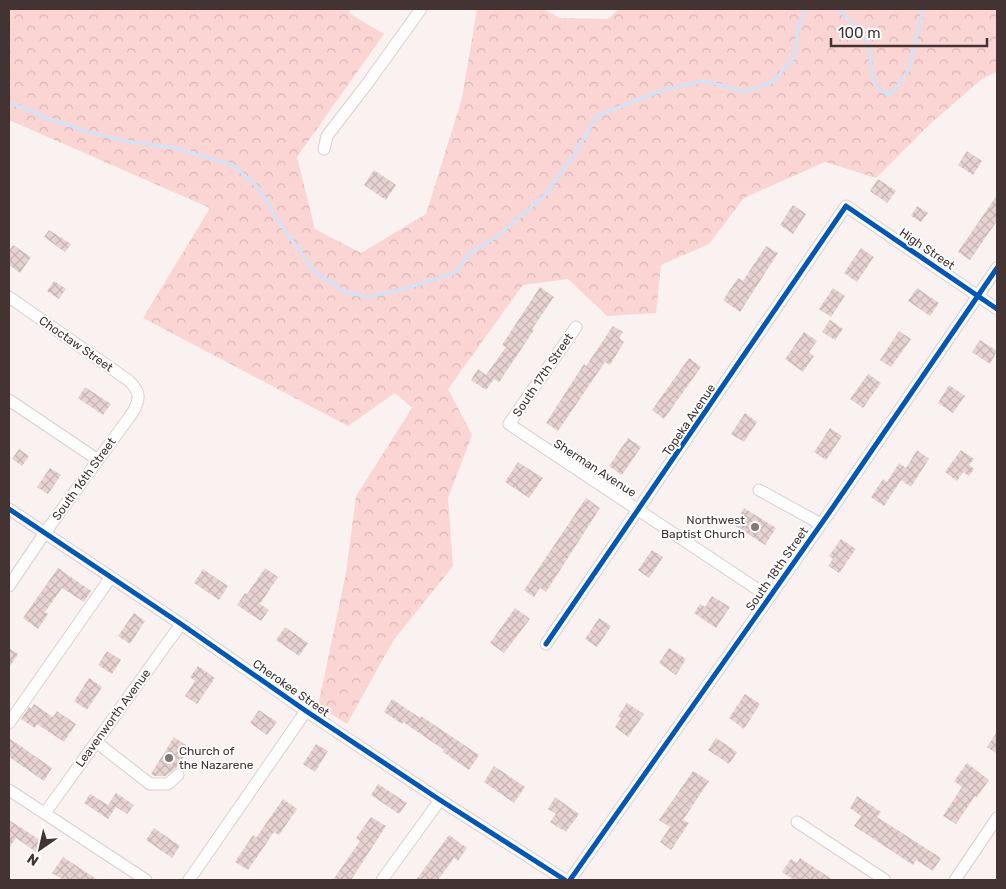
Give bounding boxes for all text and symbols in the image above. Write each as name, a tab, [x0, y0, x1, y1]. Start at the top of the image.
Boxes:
scale bar	[831, 15, 987, 47]
text: 100 m	[838, 24, 880, 42]
street label: High Street	[897, 225, 958, 273]
street label: Choctaw Street	[36, 313, 116, 375]
street label: South 17th Street	[510, 330, 576, 419]
street label: Topeka Avenue	[660, 381, 718, 459]
street label: South 16th Street	[49, 435, 119, 523]
street label: Sherman Avenue	[551, 436, 639, 500]
place label: Northwest Baptist Church	[661, 513, 745, 541]
marker: Northwest Baptist Church	[749, 521, 761, 533]
street label: South 18th Street	[743, 524, 811, 614]
street label: Cherokee Street	[250, 656, 332, 720]
street label: Leavenworth Avenue	[73, 666, 153, 770]
place label: Church of the Nazarene	[179, 744, 254, 772]
marker: Church of the Nazarene	[163, 752, 175, 764]
north arrow	[15, 824, 65, 874]
text: N	[24, 849, 42, 869]

